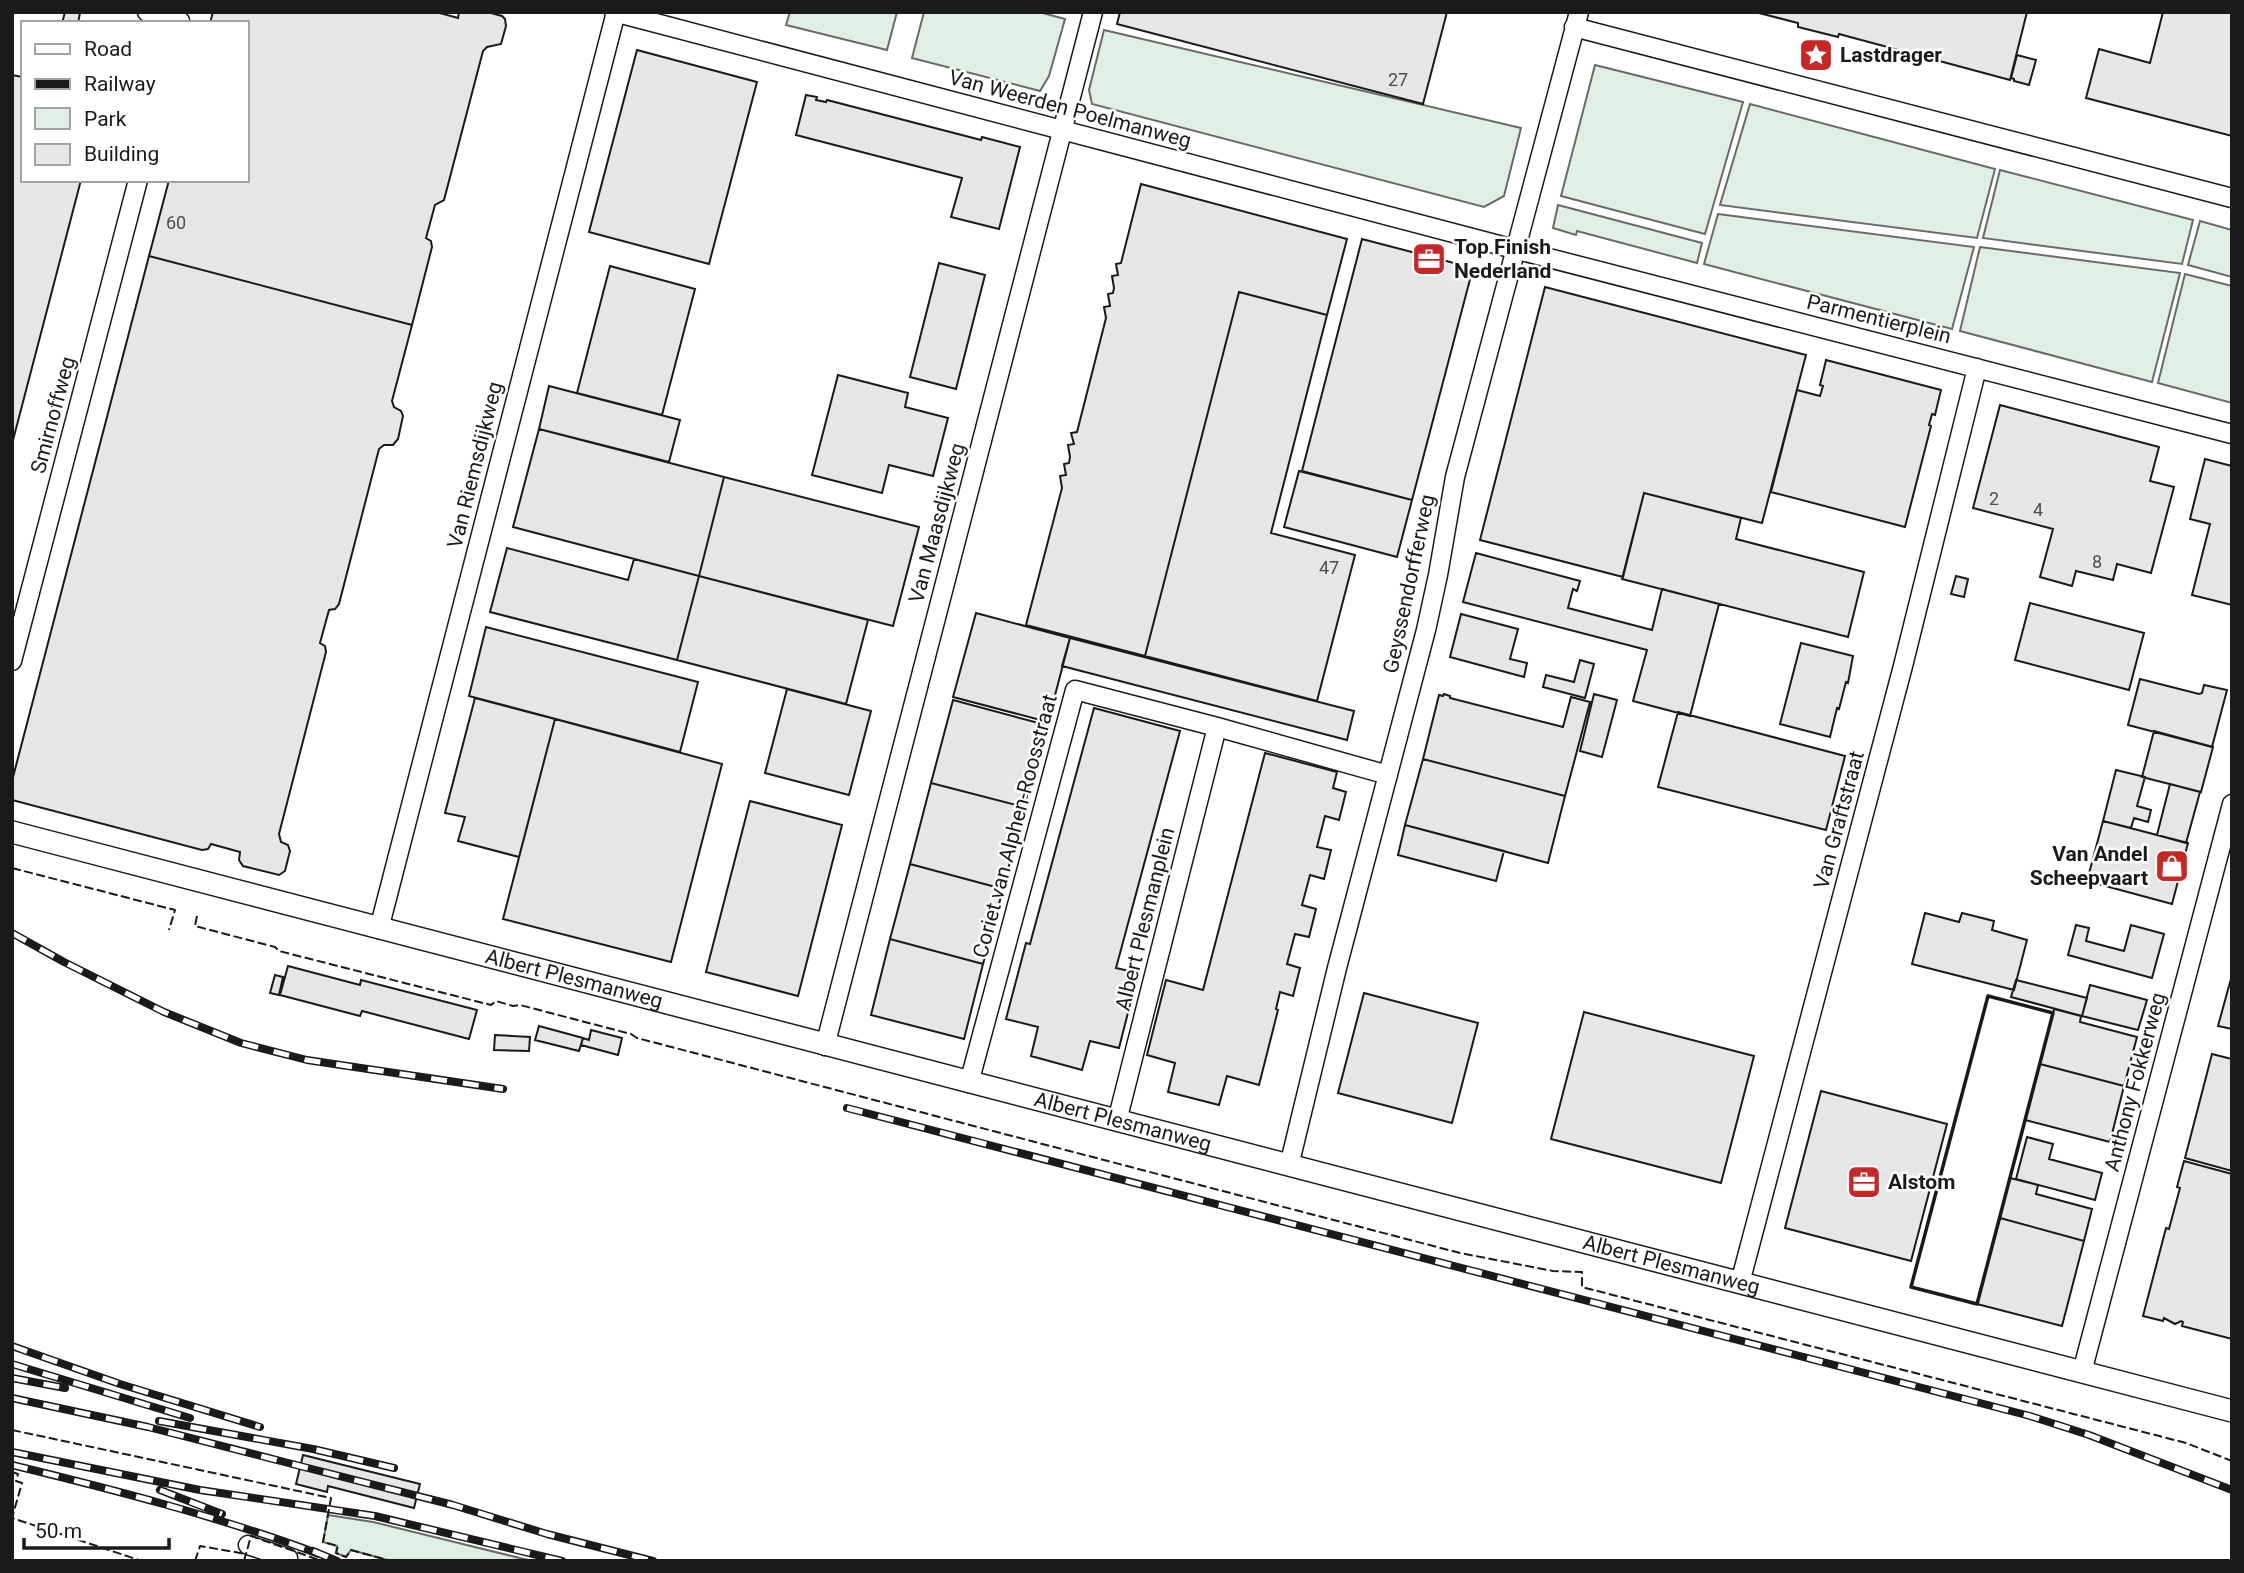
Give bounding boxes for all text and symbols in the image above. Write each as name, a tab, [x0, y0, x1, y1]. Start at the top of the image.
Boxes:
legend	[21, 21, 248, 182]
place icon: Lastdrager	[1797, 36, 1835, 74]
text: Road	[84, 37, 132, 61]
place label: Lastdrager	[1840, 43, 1942, 67]
street label: Van Weerden Poelmanweg	[946, 65, 1194, 153]
house number: 27	[1388, 69, 1408, 90]
text: Railway	[84, 72, 156, 96]
text: Park	[84, 107, 127, 131]
text: Building	[84, 142, 159, 166]
house number: 60	[166, 212, 186, 233]
place label: Top Finish Nederland	[1454, 235, 1551, 283]
office icon: Top Finish Nederland	[1410, 240, 1448, 278]
street label: Parmentierplein	[1804, 289, 1954, 349]
street label: Smirnoffweg	[26, 354, 80, 476]
street label: Van Riemsdijkweg	[443, 379, 507, 551]
street label: Van Maasdijkweg	[904, 440, 970, 606]
house number: 2	[1989, 488, 1999, 509]
street label: Geyssendorfferweg	[1378, 492, 1440, 676]
house number: 4	[2033, 499, 2043, 520]
house number: 8	[2092, 551, 2102, 572]
house number: 47	[1319, 557, 1339, 578]
street label: Coriet van Alphen-Roosstraat	[968, 691, 1062, 960]
street label: Van Graftstraat	[1809, 748, 1869, 892]
street label: Albert Plesmanplein	[1111, 825, 1179, 1013]
place label: Van Andel Scheepvaart	[2030, 842, 2148, 890]
shop icon: Van Andel Scheepvaart	[2153, 847, 2191, 885]
street label: Albert Plesmanweg	[483, 944, 665, 1013]
street label: Anthony Fokkerweg	[2100, 990, 2170, 1174]
street label: Albert Plesmanweg	[1032, 1087, 1214, 1156]
office icon: Alstom	[1845, 1163, 1883, 1201]
place label: Alstom	[1888, 1170, 1955, 1194]
street label: Albert Plesmanweg	[1580, 1230, 1763, 1299]
scale bar	[24, 1506, 170, 1550]
text: 50 m	[35, 1519, 82, 1543]

